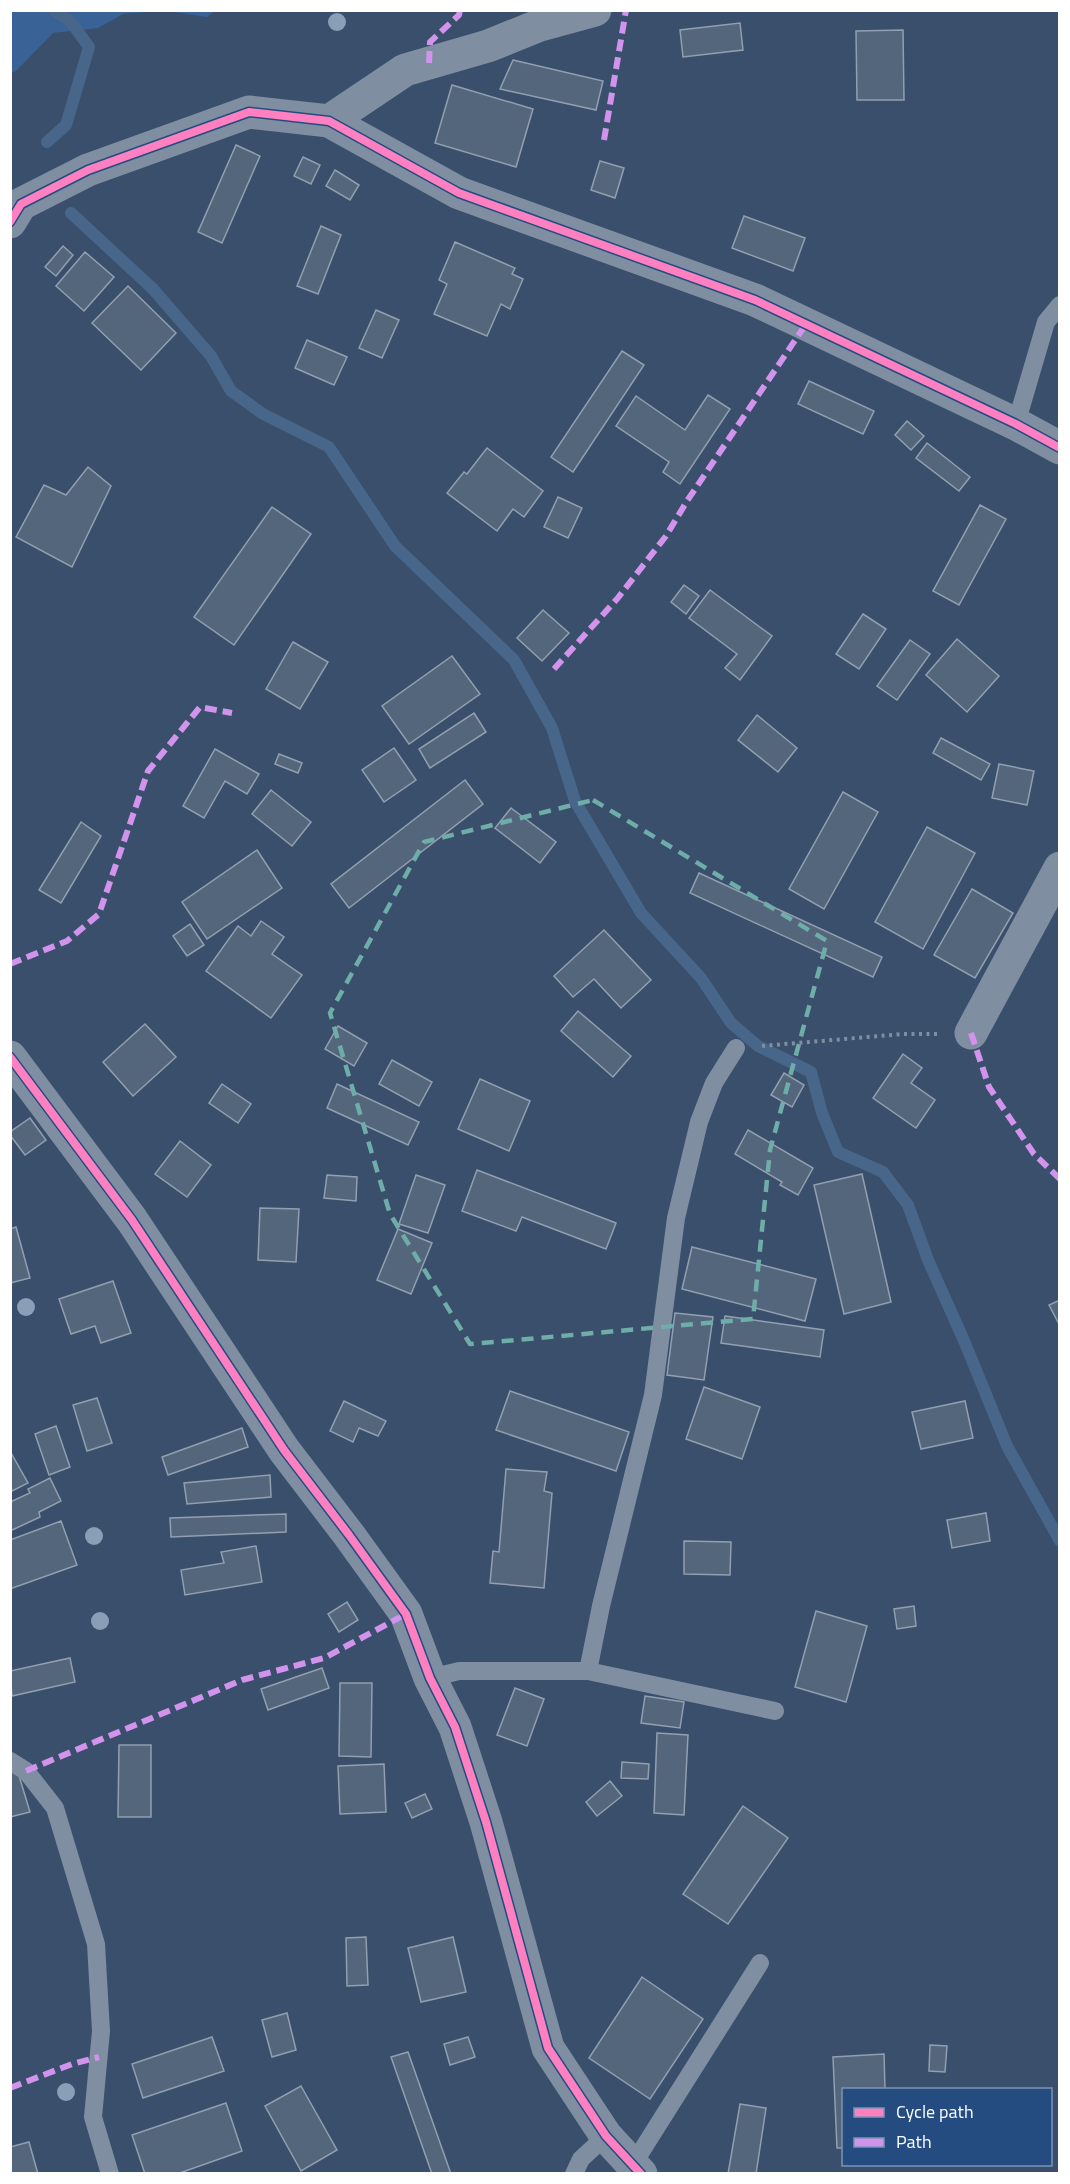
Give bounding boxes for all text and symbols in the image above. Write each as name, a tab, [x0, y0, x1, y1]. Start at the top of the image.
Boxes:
legend	[842, 2088, 1052, 2166]
text: Cycle path	[896, 2098, 974, 2125]
text: Path	[896, 2128, 932, 2155]

